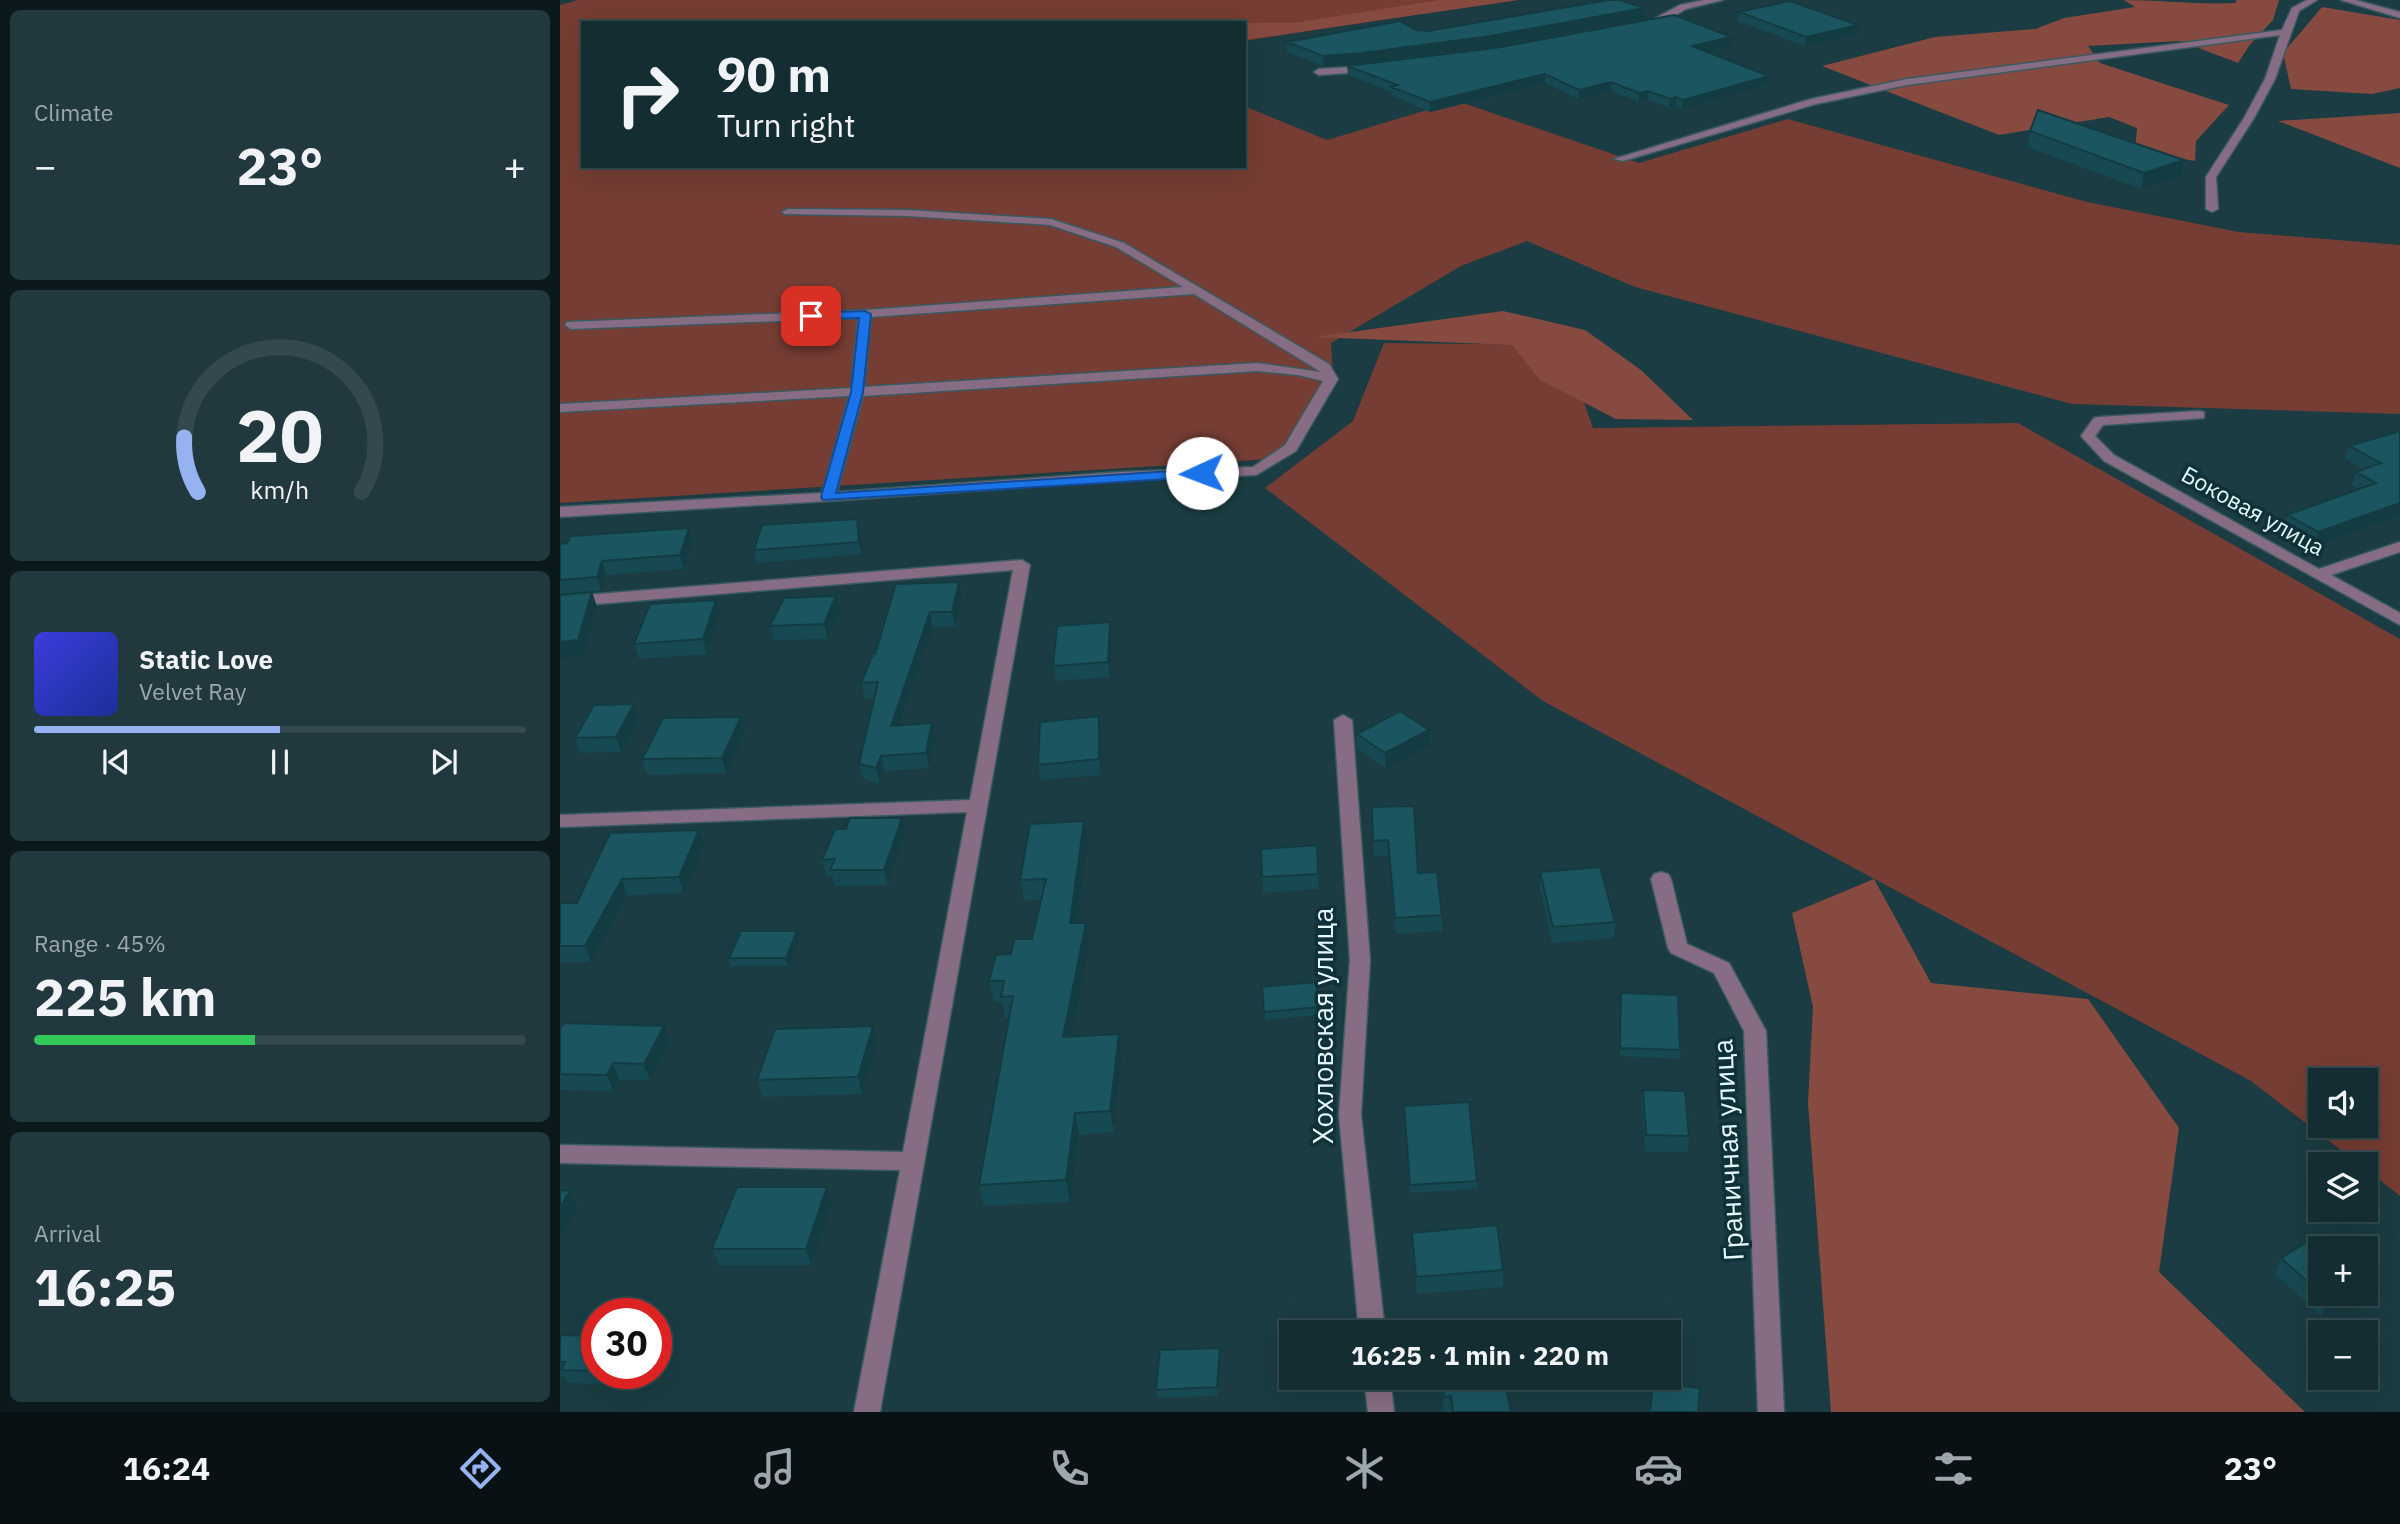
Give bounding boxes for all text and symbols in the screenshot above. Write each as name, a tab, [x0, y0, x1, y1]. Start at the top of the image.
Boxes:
text: 90 m	[717, 42, 831, 105]
icon: right	[602, 49, 693, 140]
text: Climate	[34, 97, 113, 127]
text: Turn right	[717, 104, 855, 146]
text: 23°	[237, 132, 323, 199]
text: −	[34, 141, 57, 190]
text: +	[503, 141, 526, 190]
pin	[781, 286, 841, 346]
icon: arrive	[792, 297, 830, 335]
text: 20	[236, 387, 324, 482]
position arrow	[1165, 436, 1239, 510]
street label: Боковая улица	[2177, 458, 2330, 562]
text: km/h	[251, 472, 309, 505]
text: Static Love	[139, 642, 273, 676]
text: Velvet Ray	[139, 676, 246, 706]
icon: previous	[97, 743, 135, 781]
icon: pause	[261, 743, 299, 781]
icon: next	[425, 743, 463, 781]
street label: Хохловская улица	[1304, 908, 1341, 1144]
text: Range · 45%	[34, 928, 166, 958]
text: 225 km	[34, 963, 216, 1030]
street label: Граничная улица	[1703, 1038, 1752, 1262]
map controls	[2308, 1068, 2378, 1390]
button: sound	[2308, 1068, 2378, 1138]
button: layers	[2308, 1152, 2378, 1222]
text: Arrival	[34, 1218, 101, 1248]
button: +	[2308, 1236, 2378, 1306]
text: 16:25	[34, 1253, 176, 1320]
speed limit sign: 30	[581, 1298, 672, 1389]
button: −	[2308, 1320, 2378, 1390]
text: 16:25 · 1 min · 220 m	[1351, 1338, 1609, 1372]
icon: directions	[456, 1444, 505, 1493]
icon: music	[750, 1444, 799, 1493]
icon: phone	[1045, 1444, 1094, 1493]
icon: climate	[1340, 1444, 1389, 1493]
icon: car	[1634, 1444, 1683, 1493]
icon: filters	[1929, 1444, 1978, 1493]
text: 16:24	[123, 1447, 210, 1489]
text: 23°	[2224, 1447, 2277, 1489]

